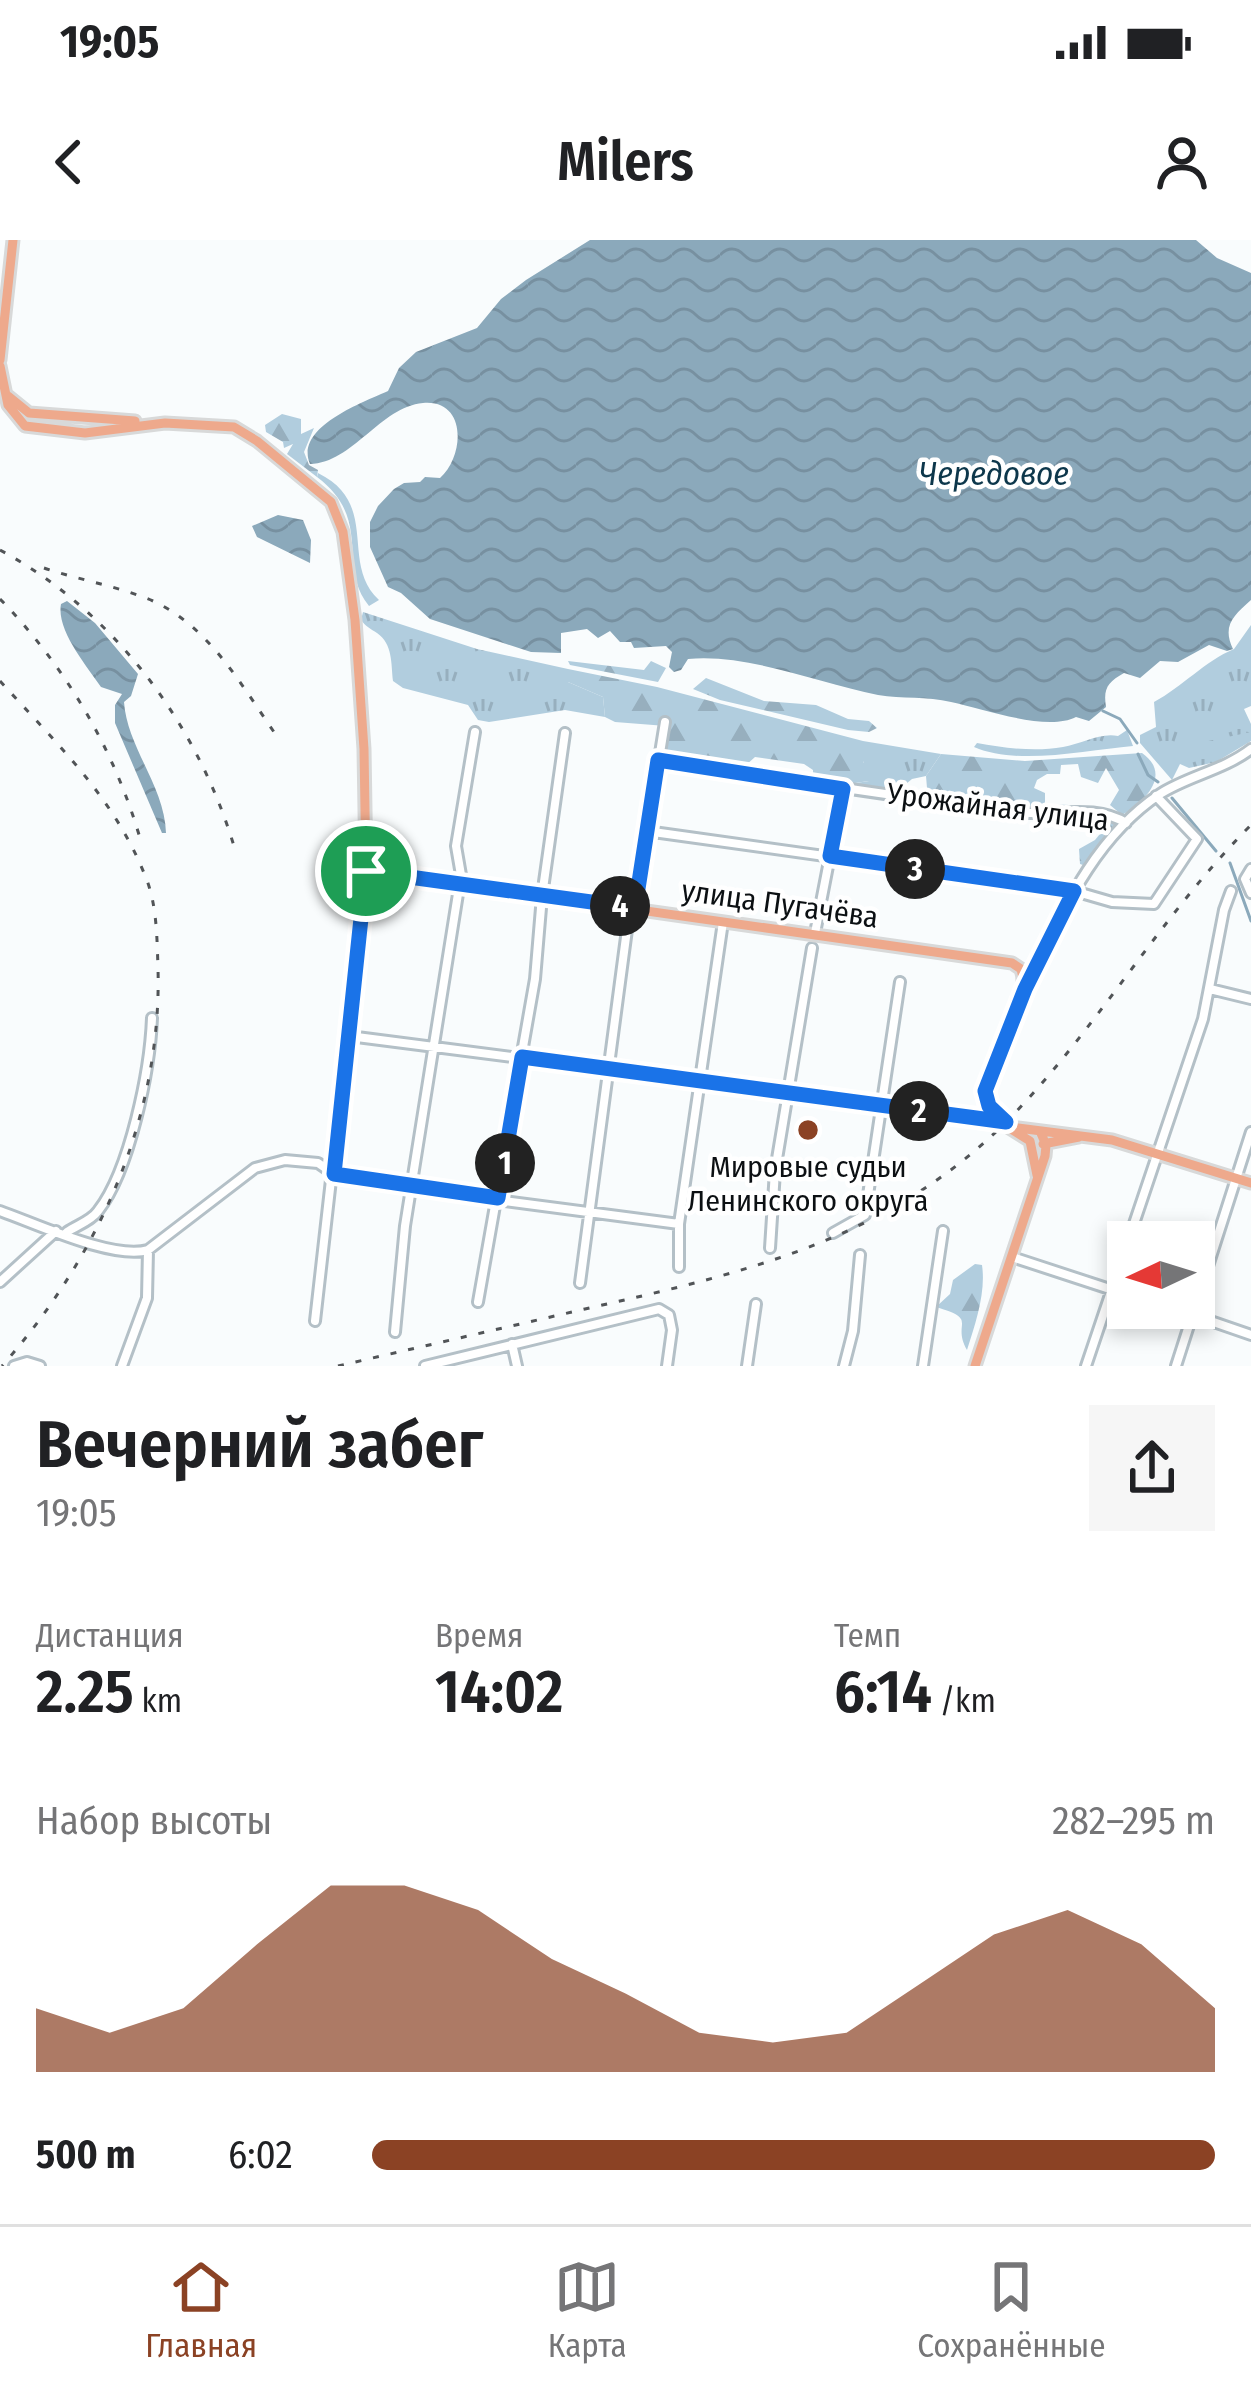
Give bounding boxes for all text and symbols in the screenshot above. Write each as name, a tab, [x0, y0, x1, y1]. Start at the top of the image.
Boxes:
text: 19:05	[60, 15, 159, 69]
icon: back	[36, 129, 102, 195]
icon: person	[1149, 129, 1215, 195]
text: Milers	[557, 130, 694, 194]
water label: Чередовое	[919, 454, 1069, 494]
street label: Урожайная улица	[884, 775, 1111, 838]
pin	[315, 820, 417, 922]
icon: arrive	[333, 838, 399, 904]
pin: 3	[885, 839, 945, 899]
text: 3	[907, 849, 923, 889]
street label: улица Пугачёва	[679, 872, 881, 936]
pin: 4	[590, 876, 650, 936]
text: 4	[612, 886, 628, 926]
pin: 2	[889, 1081, 949, 1141]
text: 2	[911, 1091, 927, 1131]
marker: Мировые судьи Ленинского округа	[795, 1117, 821, 1143]
pin: 1	[475, 1133, 535, 1193]
text: 1	[498, 1143, 512, 1183]
place label: Мировые судьи Ленинского округа	[688, 1149, 928, 1219]
north arrow	[1107, 1221, 1215, 1329]
map controls	[1107, 1221, 1215, 1329]
text: Вечерний забег	[36, 1405, 483, 1484]
button: share	[1089, 1405, 1215, 1531]
text: 19:05	[36, 1490, 117, 1536]
text: Дистанция	[36, 1616, 184, 1656]
text: Время	[435, 1616, 523, 1656]
text: Темп	[834, 1616, 901, 1656]
text: 2.25	[36, 1656, 134, 1728]
text: 14:02	[435, 1656, 563, 1728]
text: 6:14	[834, 1656, 932, 1728]
text: km	[134, 1681, 182, 1721]
text: /km	[932, 1681, 996, 1721]
text: Набор высоты	[36, 1798, 272, 1844]
text: 282–295 m	[1052, 1798, 1215, 1844]
text: 500 m	[36, 2132, 136, 2178]
text: 6:02	[228, 2132, 293, 2178]
tab: Главная	[145, 2254, 257, 2366]
tab: Карта	[548, 2254, 627, 2366]
tab: Сохранённые	[917, 2254, 1106, 2366]

